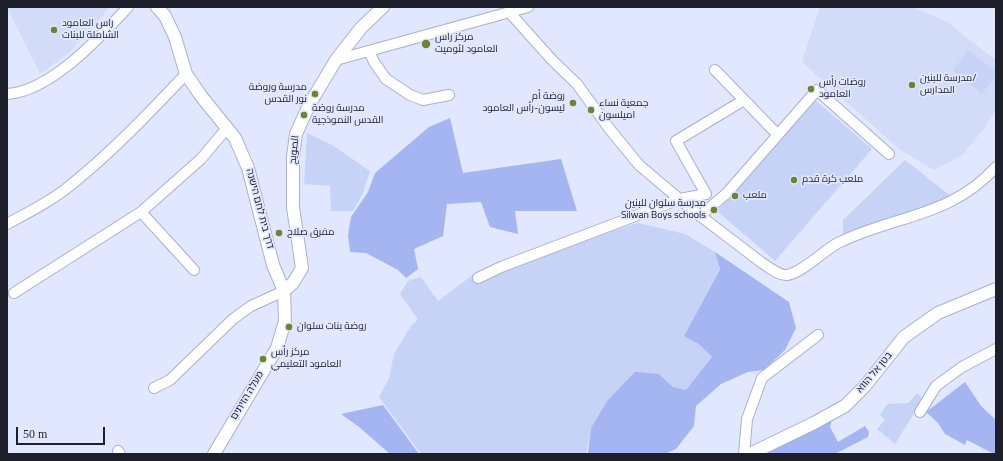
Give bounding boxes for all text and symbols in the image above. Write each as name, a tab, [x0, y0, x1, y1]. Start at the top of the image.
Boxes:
place label: راس العامود الشاملة للبنات	[62, 18, 119, 42]
marker: راس العامود الشاملة للبنات	[49, 25, 59, 35]
place label: مركز راس العامود لئوميت	[435, 32, 498, 56]
marker: مركز راس العامود لئوميت	[420, 38, 432, 50]
place label: مدرسة للبنين/ المدارس	[920, 73, 976, 96]
place label: روضات رأس العامود	[819, 77, 866, 100]
marker: مدرسة للبنين/ المدارس	[907, 80, 917, 90]
place label: مدرسة وروضة نور القدس	[249, 82, 307, 106]
marker: روضات رأس العامود	[806, 84, 816, 94]
marker: مدرسة وروضة نور القدس	[310, 89, 320, 99]
place label: روضة أم ليسون-رأس العامود	[483, 91, 565, 114]
marker: روضة أم ليسون-رأس العامود	[568, 98, 578, 108]
place label: جمعية نساء اميلسون	[599, 98, 648, 122]
place label: مدرسة روضة القدس النموذجية	[312, 103, 383, 126]
marker: جمعية نساء اميلسون	[586, 105, 596, 115]
marker: مدرسة روضة القدس النموذجية	[299, 110, 309, 120]
street label: الصويح	[288, 135, 302, 165]
street label: דרך בית לחם הישנה	[242, 167, 276, 251]
place label: ملعب كرة قدم	[802, 174, 863, 186]
marker: ملعب كرة قدم	[789, 175, 799, 185]
place label: ملعب	[743, 190, 767, 202]
marker: ملعب	[730, 191, 740, 201]
place label: مدرسة سلوان للبنين Silwan Boys schools	[621, 198, 706, 222]
marker: مدرسة سلوان للبنين Silwan Boys schools	[709, 205, 719, 215]
place label: مفرق صلاح	[287, 227, 334, 239]
marker: مفرق صلاح	[274, 228, 284, 238]
place label: روضة بنات سلوان	[297, 321, 366, 333]
marker: روضة بنات سلوان	[284, 322, 294, 332]
place label: مركز رأس العامود التعليمي	[271, 347, 341, 370]
street label: בטן אל הווא	[854, 350, 896, 396]
marker: مركز رأس العامود التعليمي	[258, 354, 268, 364]
street label: מעלה הזיתים	[229, 369, 267, 423]
scale bar	[18, 419, 107, 445]
text: 50 m	[23, 427, 47, 441]

